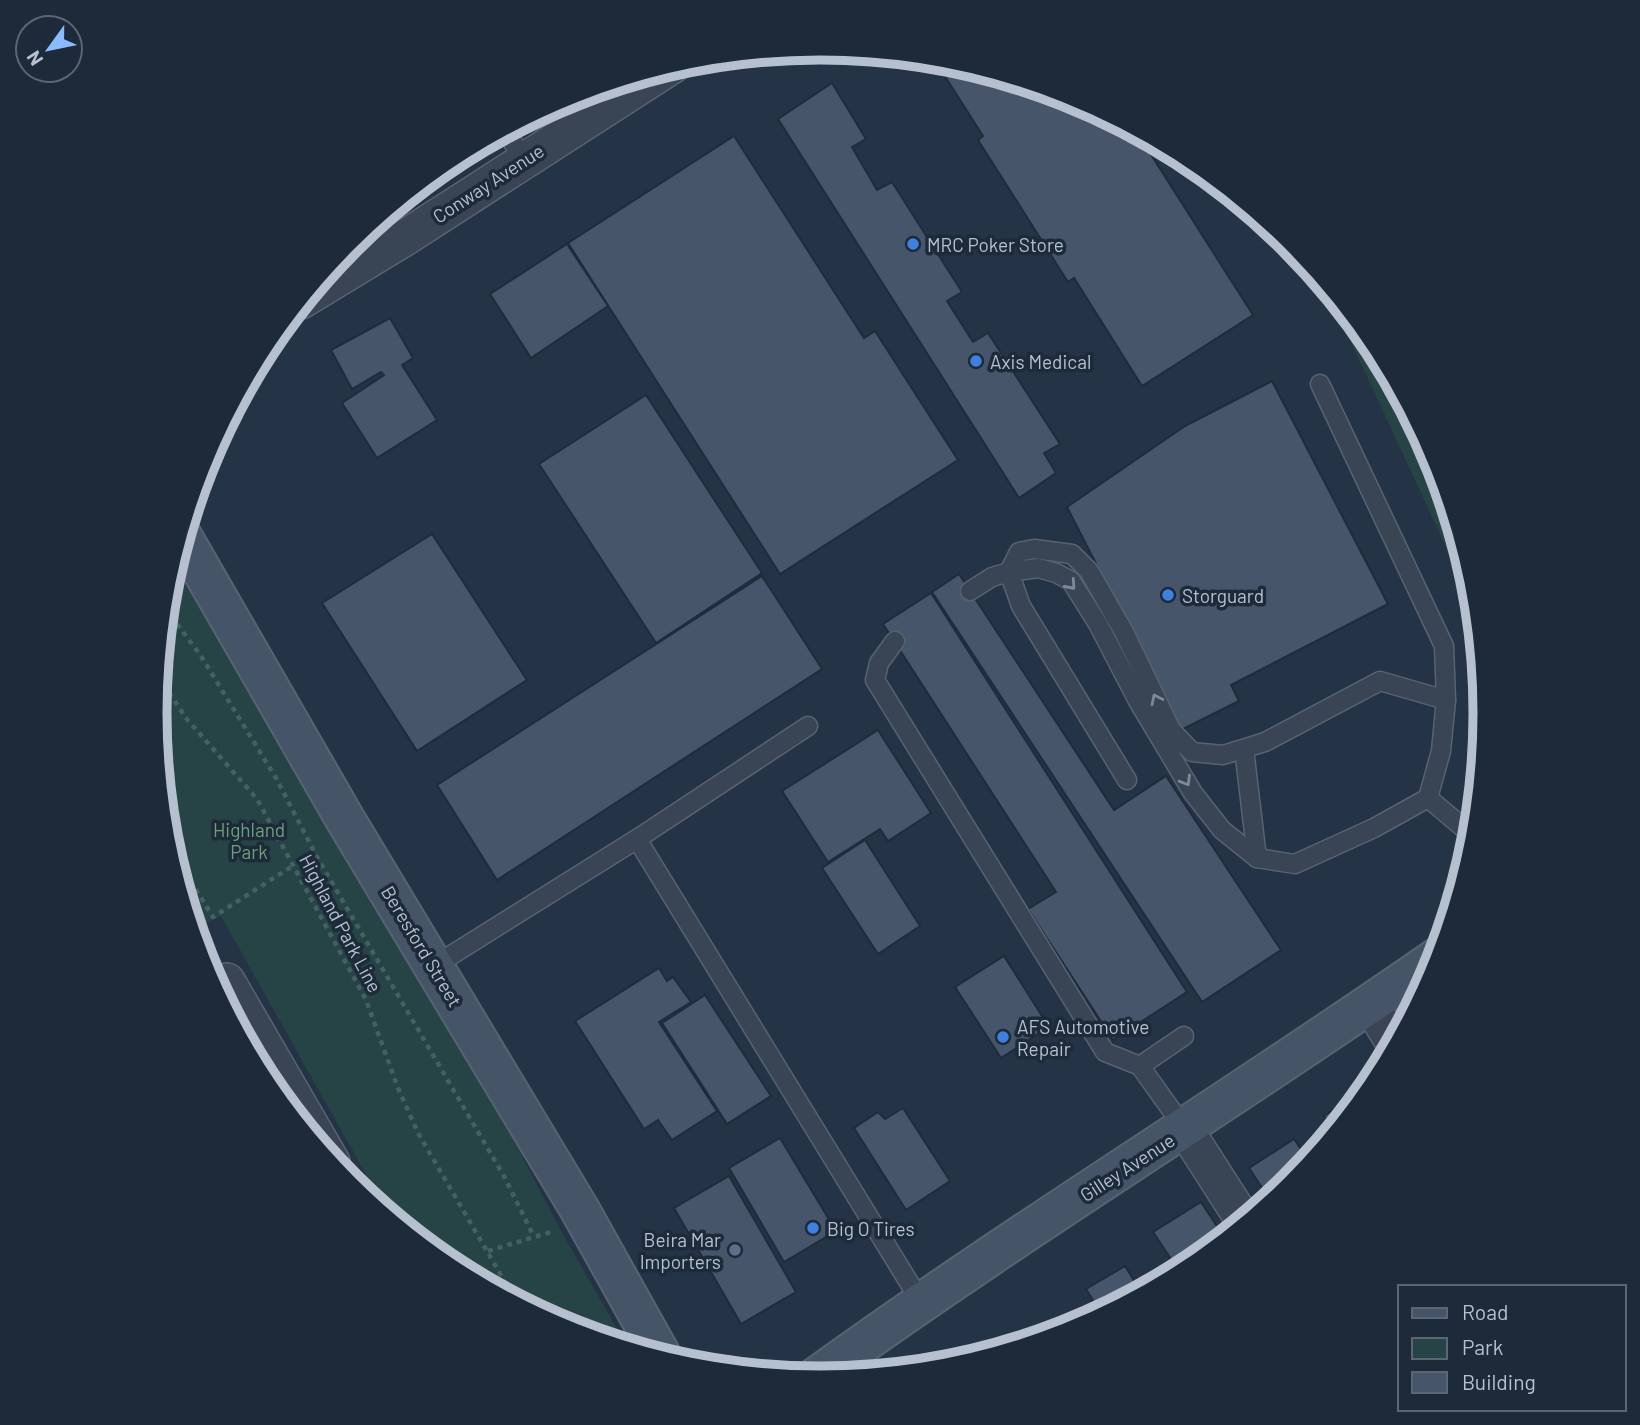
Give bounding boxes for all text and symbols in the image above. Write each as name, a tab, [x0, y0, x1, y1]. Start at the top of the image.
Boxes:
north arrow	[14, 14, 84, 84]
text: N	[21, 47, 47, 70]
street label: Conway Avenue	[428, 139, 548, 227]
place label: MRC Poker Store	[927, 233, 1064, 256]
marker: MRC Poker Store	[905, 236, 921, 252]
place label: Axis Medical	[990, 350, 1091, 373]
marker: Axis Medical	[968, 353, 984, 369]
one-way arrow	[1063, 577, 1075, 590]
place label: Storguard	[1182, 584, 1264, 607]
marker: Storguard	[1160, 587, 1176, 603]
one-way arrow	[1151, 694, 1165, 707]
one-way arrow	[1177, 773, 1190, 786]
park label: Highland Park	[213, 818, 285, 863]
street label: Highland Park Line	[295, 850, 387, 996]
street label: Beresford Street	[377, 881, 467, 1011]
place label: AFS Automotive Repair	[1017, 1015, 1149, 1060]
marker: AFS Automotive Repair	[995, 1029, 1011, 1045]
street label: Gilley Avenue	[1075, 1128, 1179, 1206]
place label: Big O Tires	[827, 1217, 915, 1240]
marker: Big O Tires	[805, 1220, 821, 1236]
place label: Beira Mar Importers	[640, 1228, 721, 1273]
marker: Beira Mar Importers	[727, 1242, 743, 1258]
legend	[1398, 1285, 1626, 1411]
text: Road	[1462, 1299, 1508, 1324]
text: Park	[1462, 1334, 1503, 1359]
text: Building	[1462, 1369, 1536, 1394]

